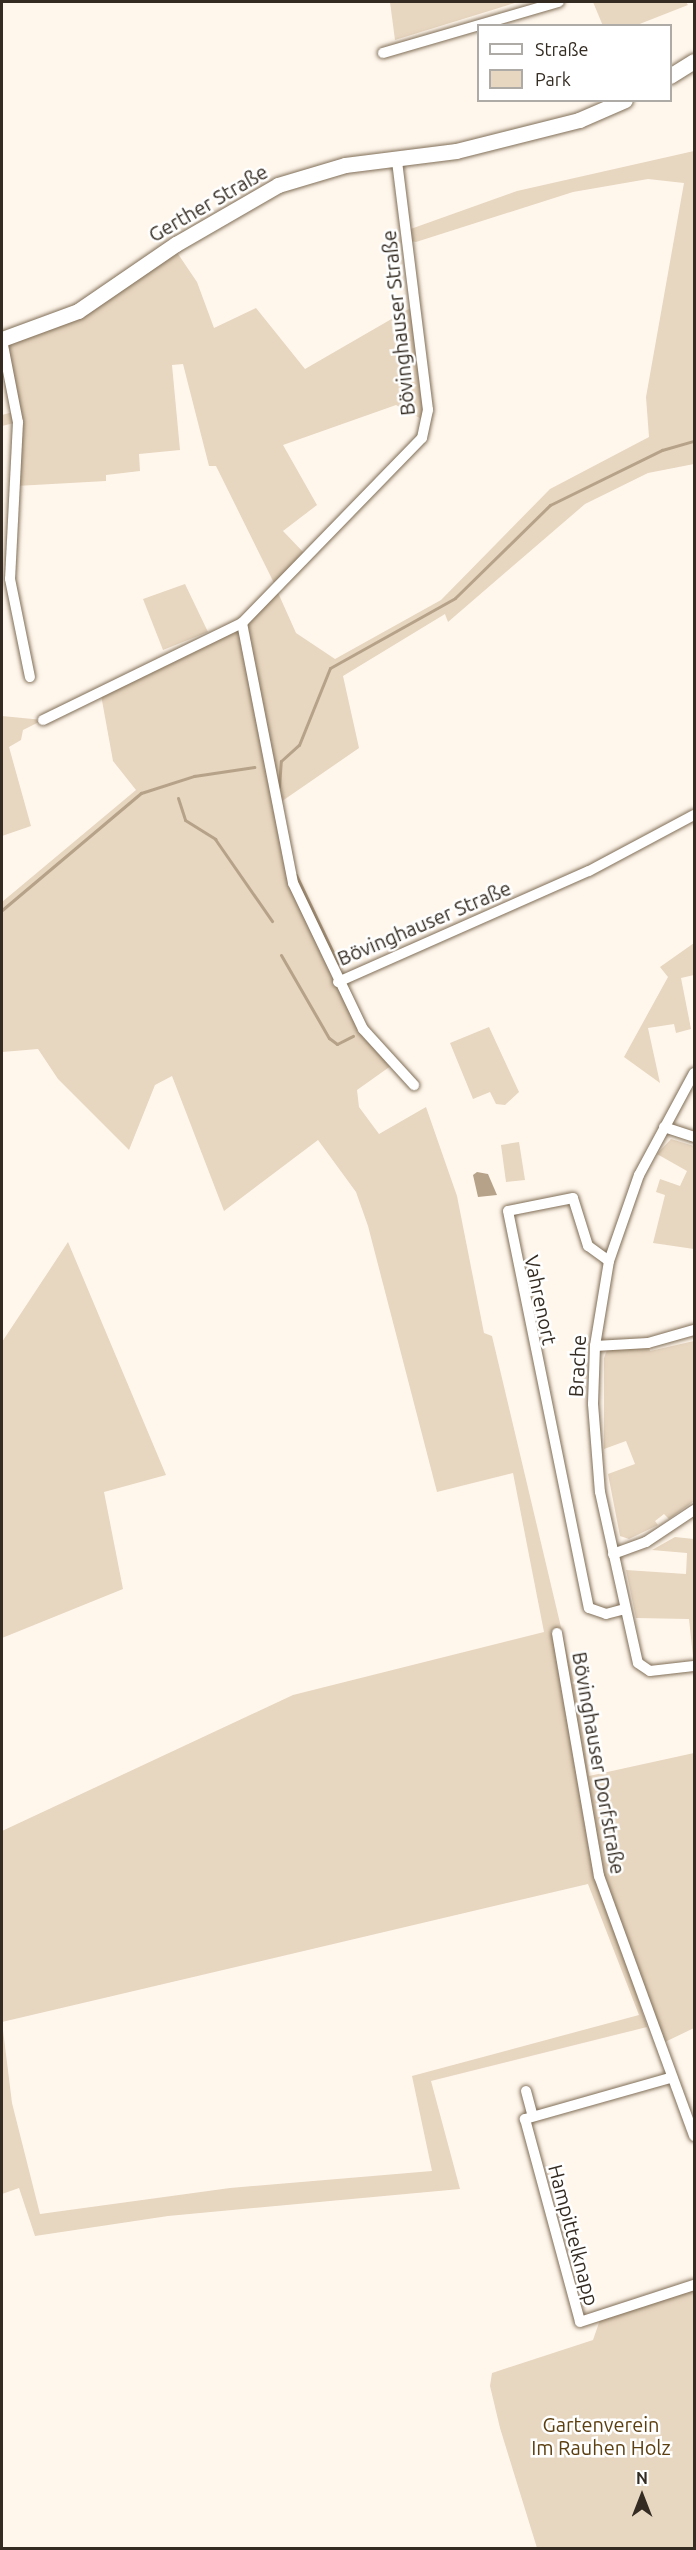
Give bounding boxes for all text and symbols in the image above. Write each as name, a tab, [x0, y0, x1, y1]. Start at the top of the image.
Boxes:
legend	[477, 24, 672, 102]
text: Straße	[535, 39, 588, 59]
text: Park	[535, 69, 571, 89]
street label: Gerther Straße	[144, 159, 272, 247]
street label: Bövinghauser Straße	[376, 229, 420, 417]
street label: Bövinghauser Straße	[334, 876, 514, 970]
street label: Vahrenort	[520, 1253, 562, 1347]
street label: Brache	[563, 1334, 591, 1398]
street label: Bövinghauser Dorfstraße	[568, 1650, 630, 1876]
street label: Hampittelknapp	[544, 2162, 604, 2308]
park label: Gartenverein Im Rauhen Holz	[531, 2413, 671, 2460]
north arrow	[612, 2466, 672, 2526]
text: N	[636, 2469, 648, 2487]

